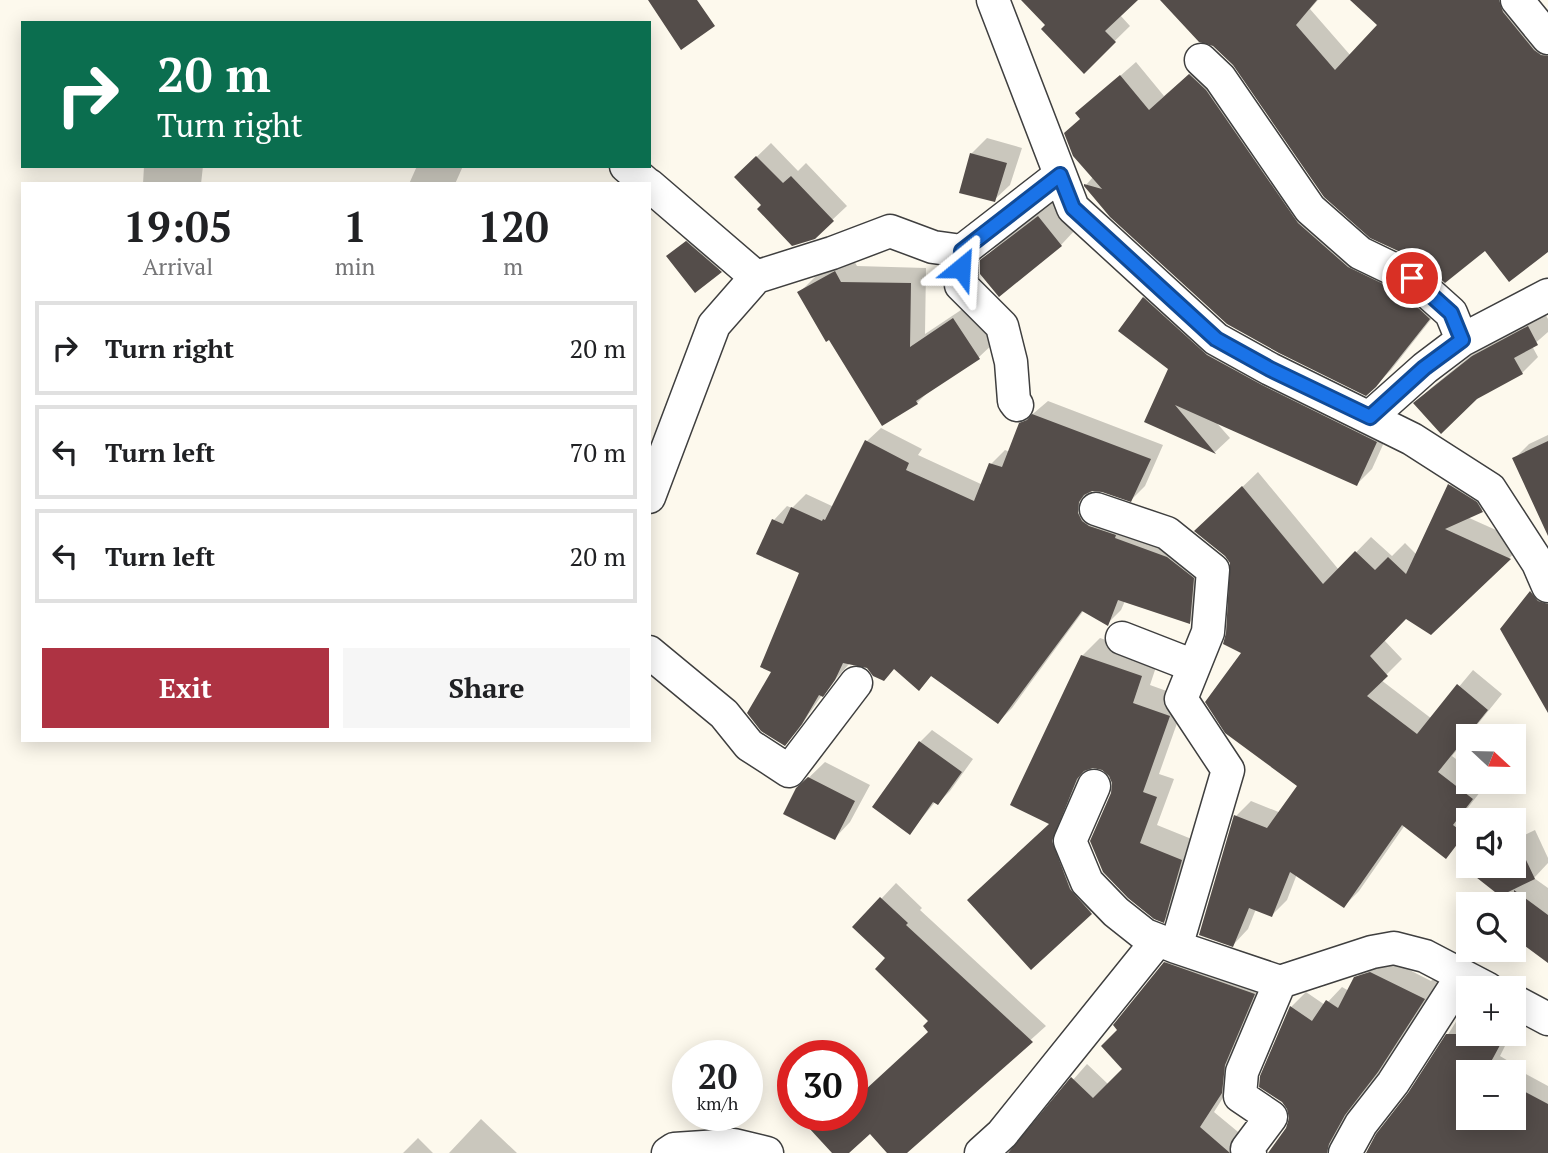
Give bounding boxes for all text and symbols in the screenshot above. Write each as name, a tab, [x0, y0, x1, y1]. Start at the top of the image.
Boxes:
text: 20 m	[157, 41, 271, 106]
icon: right	[42, 49, 133, 140]
text: Turn right	[157, 104, 303, 146]
text: 19:05	[123, 198, 233, 254]
text: 1	[343, 198, 367, 254]
text: 120	[478, 198, 549, 254]
position arrow	[924, 231, 998, 305]
pin	[1382, 248, 1442, 308]
text: Arrival	[143, 251, 213, 282]
text: min	[335, 251, 375, 282]
text: m	[503, 251, 523, 282]
icon: arrive	[1393, 259, 1431, 297]
icon: right	[46, 329, 84, 367]
text: Turn right	[105, 331, 234, 365]
text: 20 m	[570, 331, 626, 365]
icon: left	[46, 433, 84, 471]
text: Turn left	[105, 435, 215, 469]
text: 70 m	[570, 435, 626, 469]
icon: left	[46, 537, 84, 575]
text: Turn left	[105, 539, 215, 573]
text: 20 m	[570, 539, 626, 573]
button: Exit	[42, 648, 329, 728]
button: Share	[343, 648, 630, 728]
north arrow	[1456, 724, 1526, 794]
map controls	[1456, 724, 1526, 1130]
button: sound	[1456, 808, 1526, 878]
button: search	[1456, 892, 1526, 962]
button: +	[1456, 976, 1526, 1046]
speed limit sign: 30	[777, 1040, 868, 1131]
text: 20	[698, 1053, 737, 1099]
button: −	[1456, 1060, 1526, 1130]
text: km/h	[697, 1091, 738, 1115]

